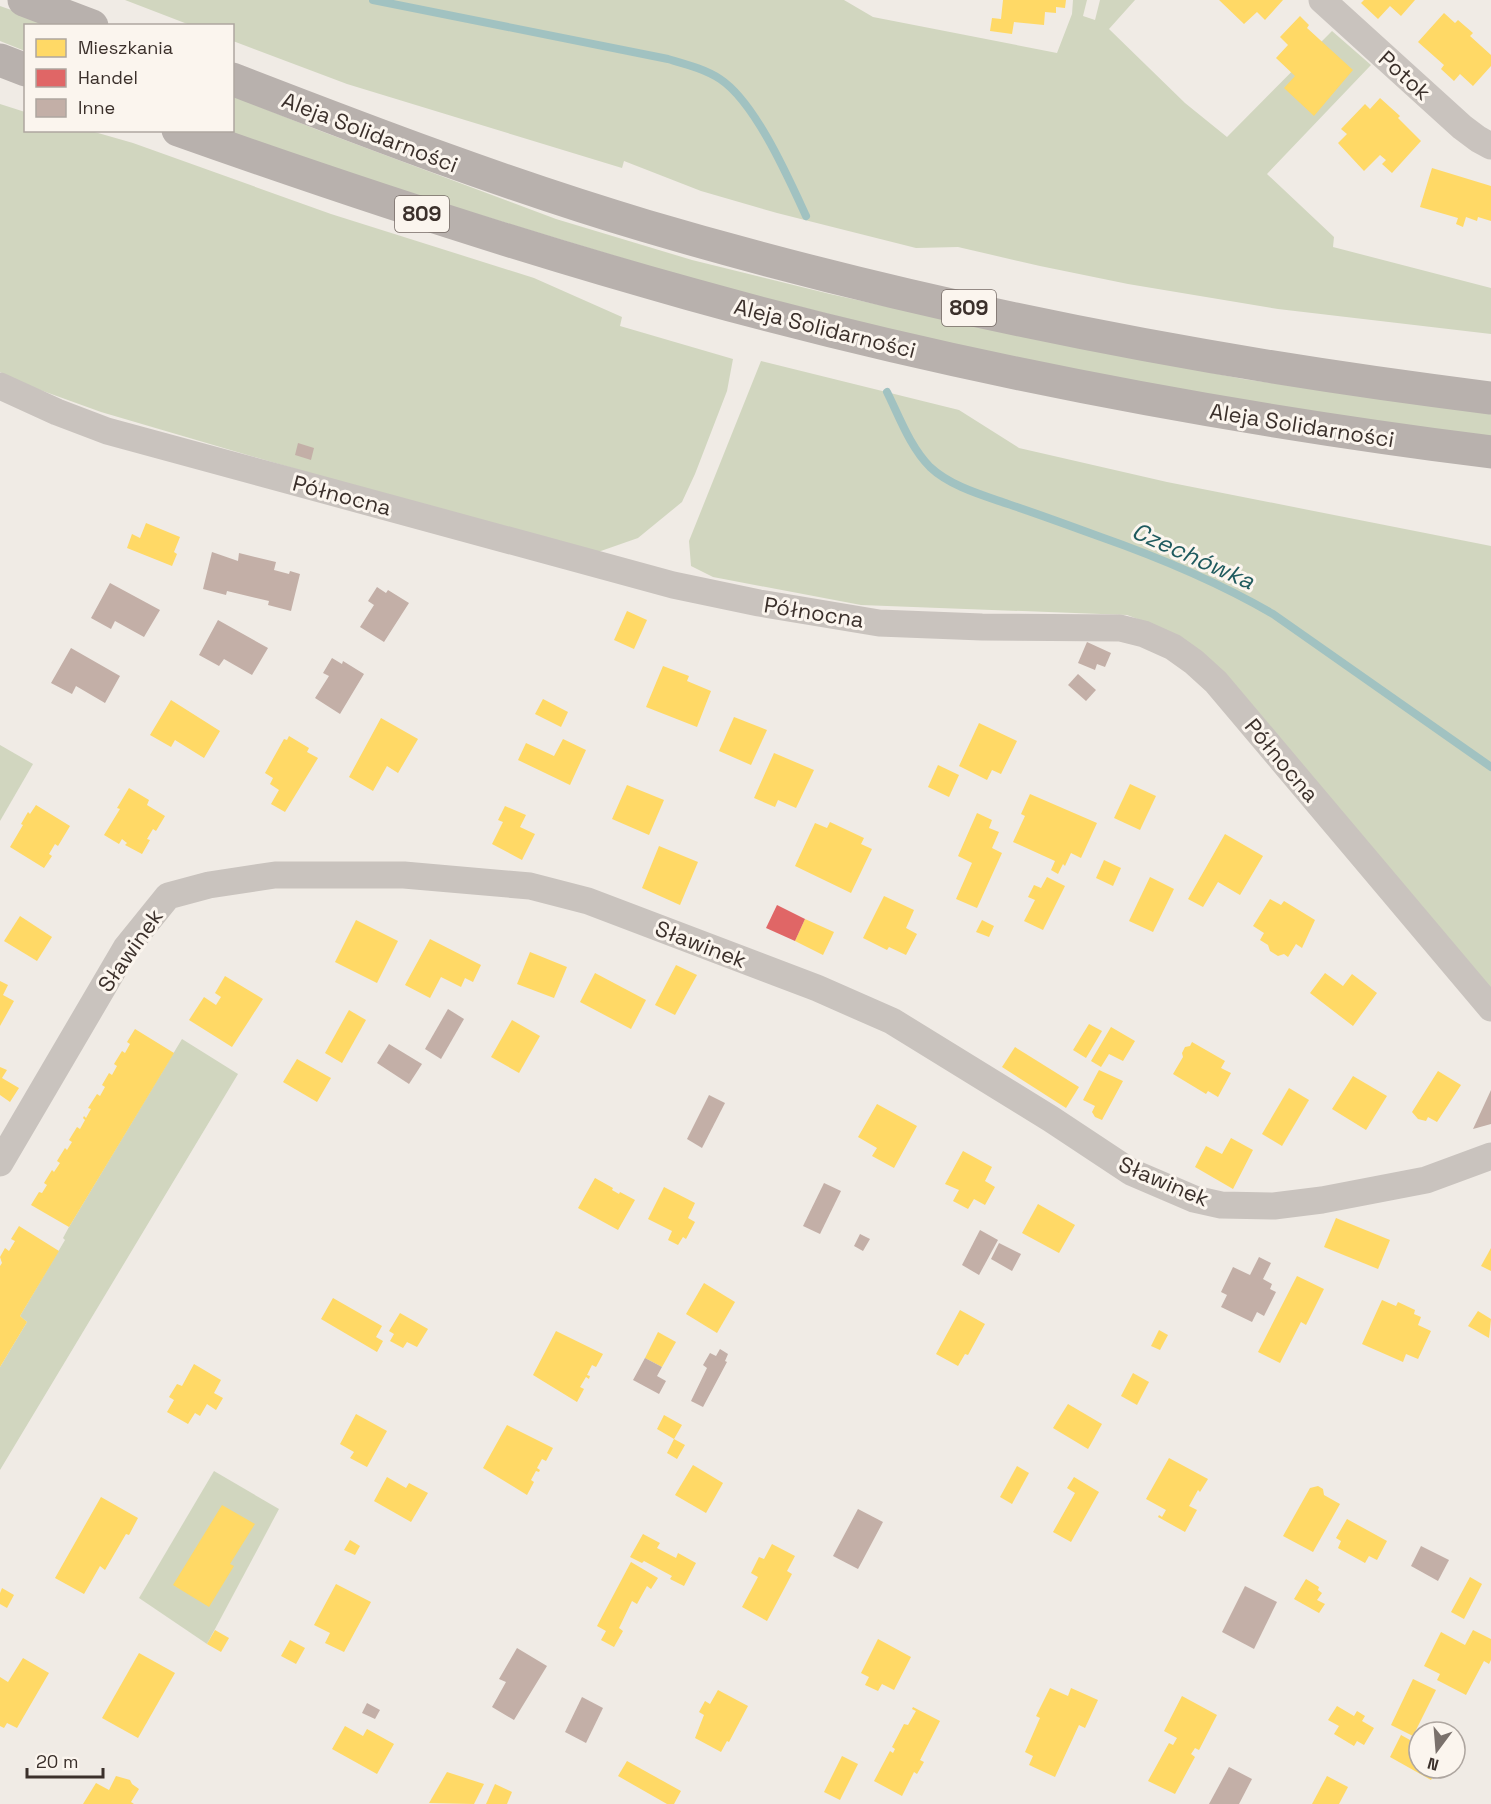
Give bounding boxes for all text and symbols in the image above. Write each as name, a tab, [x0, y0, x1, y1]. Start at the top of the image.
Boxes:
legend	[24, 24, 234, 132]
text: Mieszkania	[78, 36, 173, 59]
street label: Potok	[1373, 44, 1437, 106]
text: Handel	[78, 66, 138, 89]
street label: Aleja Solidarności	[278, 86, 462, 178]
text: Inne	[78, 96, 115, 119]
road number: 809	[395, 196, 449, 232]
road number: 809	[942, 290, 996, 326]
street label: Aleja Solidarności	[731, 292, 919, 364]
street label: Aleja Solidarności	[1208, 397, 1396, 453]
street label: Północna	[290, 468, 395, 522]
water label: Czechówka	[1127, 515, 1260, 596]
street label: Północna	[762, 590, 866, 634]
street label: Północna	[1239, 712, 1325, 808]
street label: Sławinek	[91, 903, 169, 997]
street label: Sławinek	[651, 914, 751, 974]
street label: Sławinek	[1115, 1149, 1214, 1213]
north arrow	[1407, 1720, 1467, 1780]
scale bar	[27, 1741, 104, 1779]
text: 20 m	[36, 1750, 79, 1773]
text: N	[1425, 1752, 1441, 1776]

